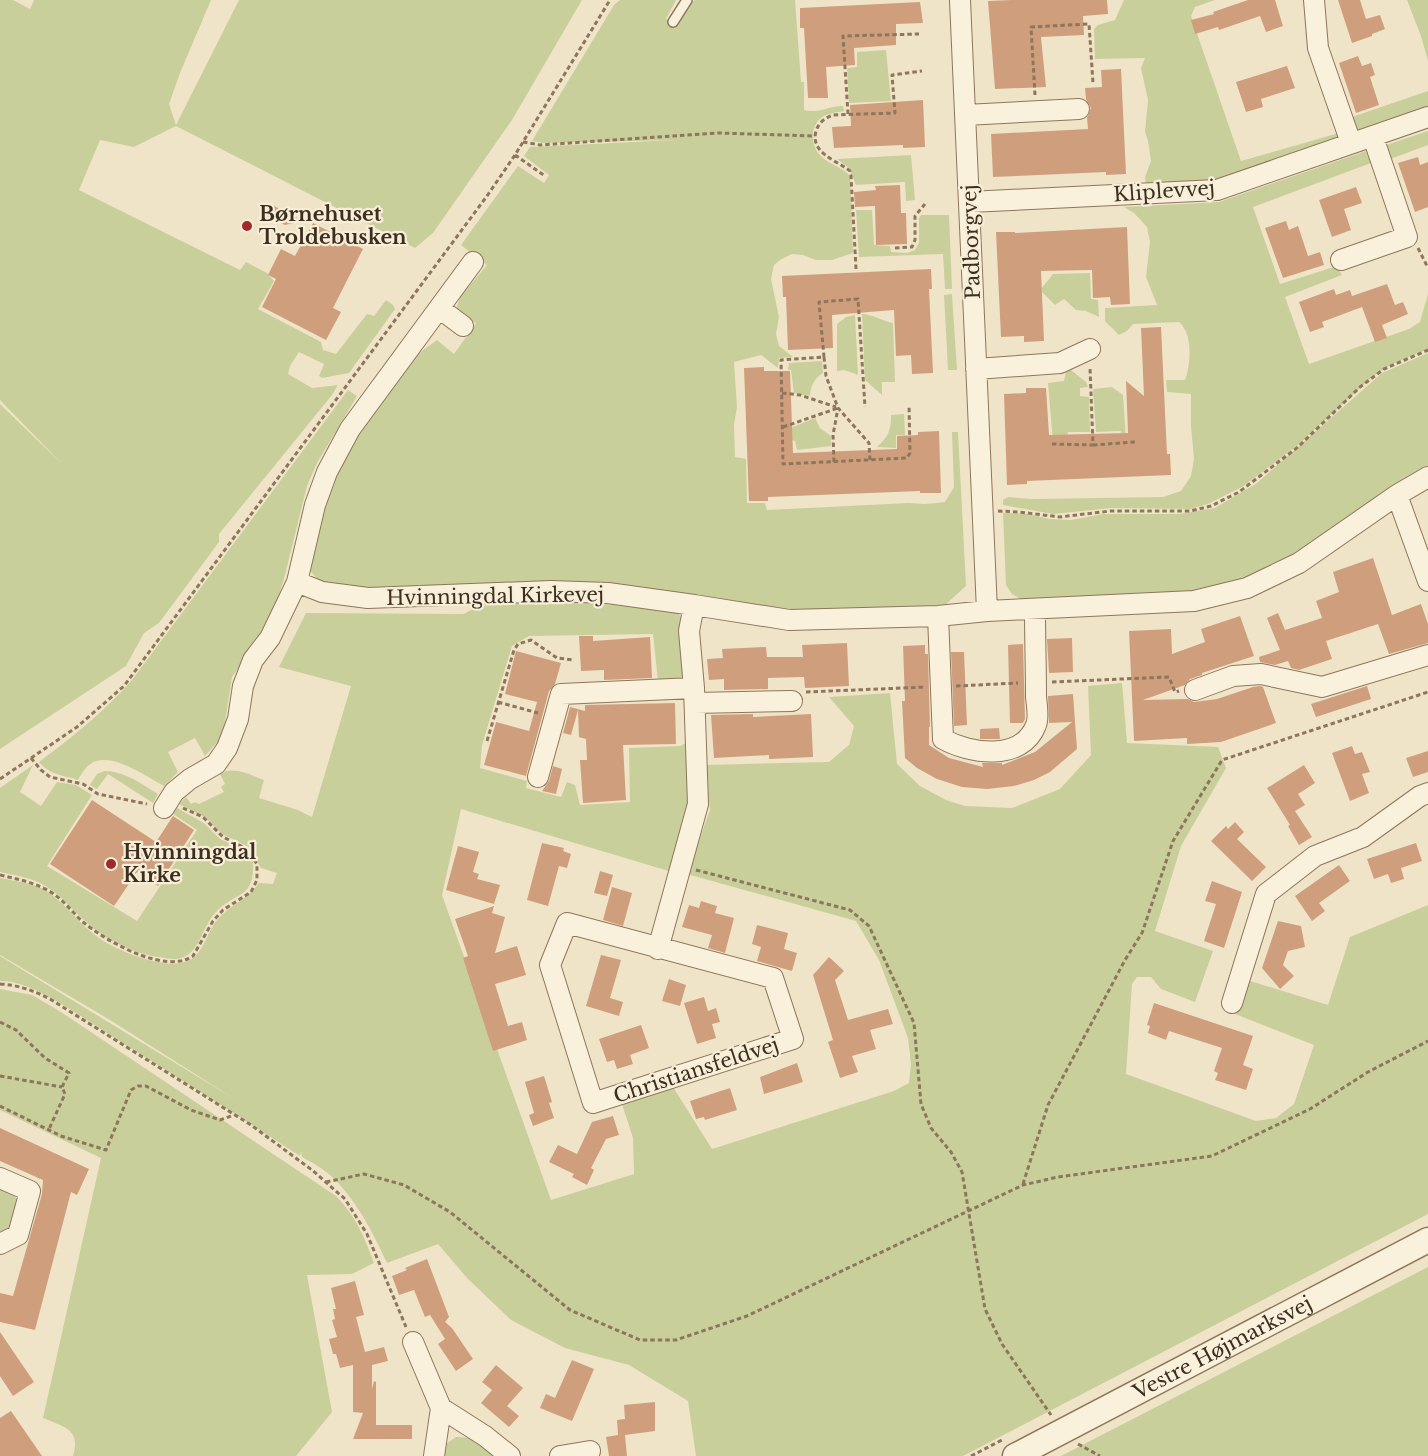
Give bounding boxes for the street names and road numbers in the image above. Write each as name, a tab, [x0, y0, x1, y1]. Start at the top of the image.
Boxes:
street label: Kliplevvej	[1112, 175, 1216, 207]
street label: Padborgvej	[957, 184, 985, 300]
street label: Hvinningdal Kirkevej	[386, 582, 604, 610]
street label: Christiansfeldvej	[610, 1032, 782, 1108]
street label: Vestre Højmarksvej	[1128, 1291, 1316, 1405]

